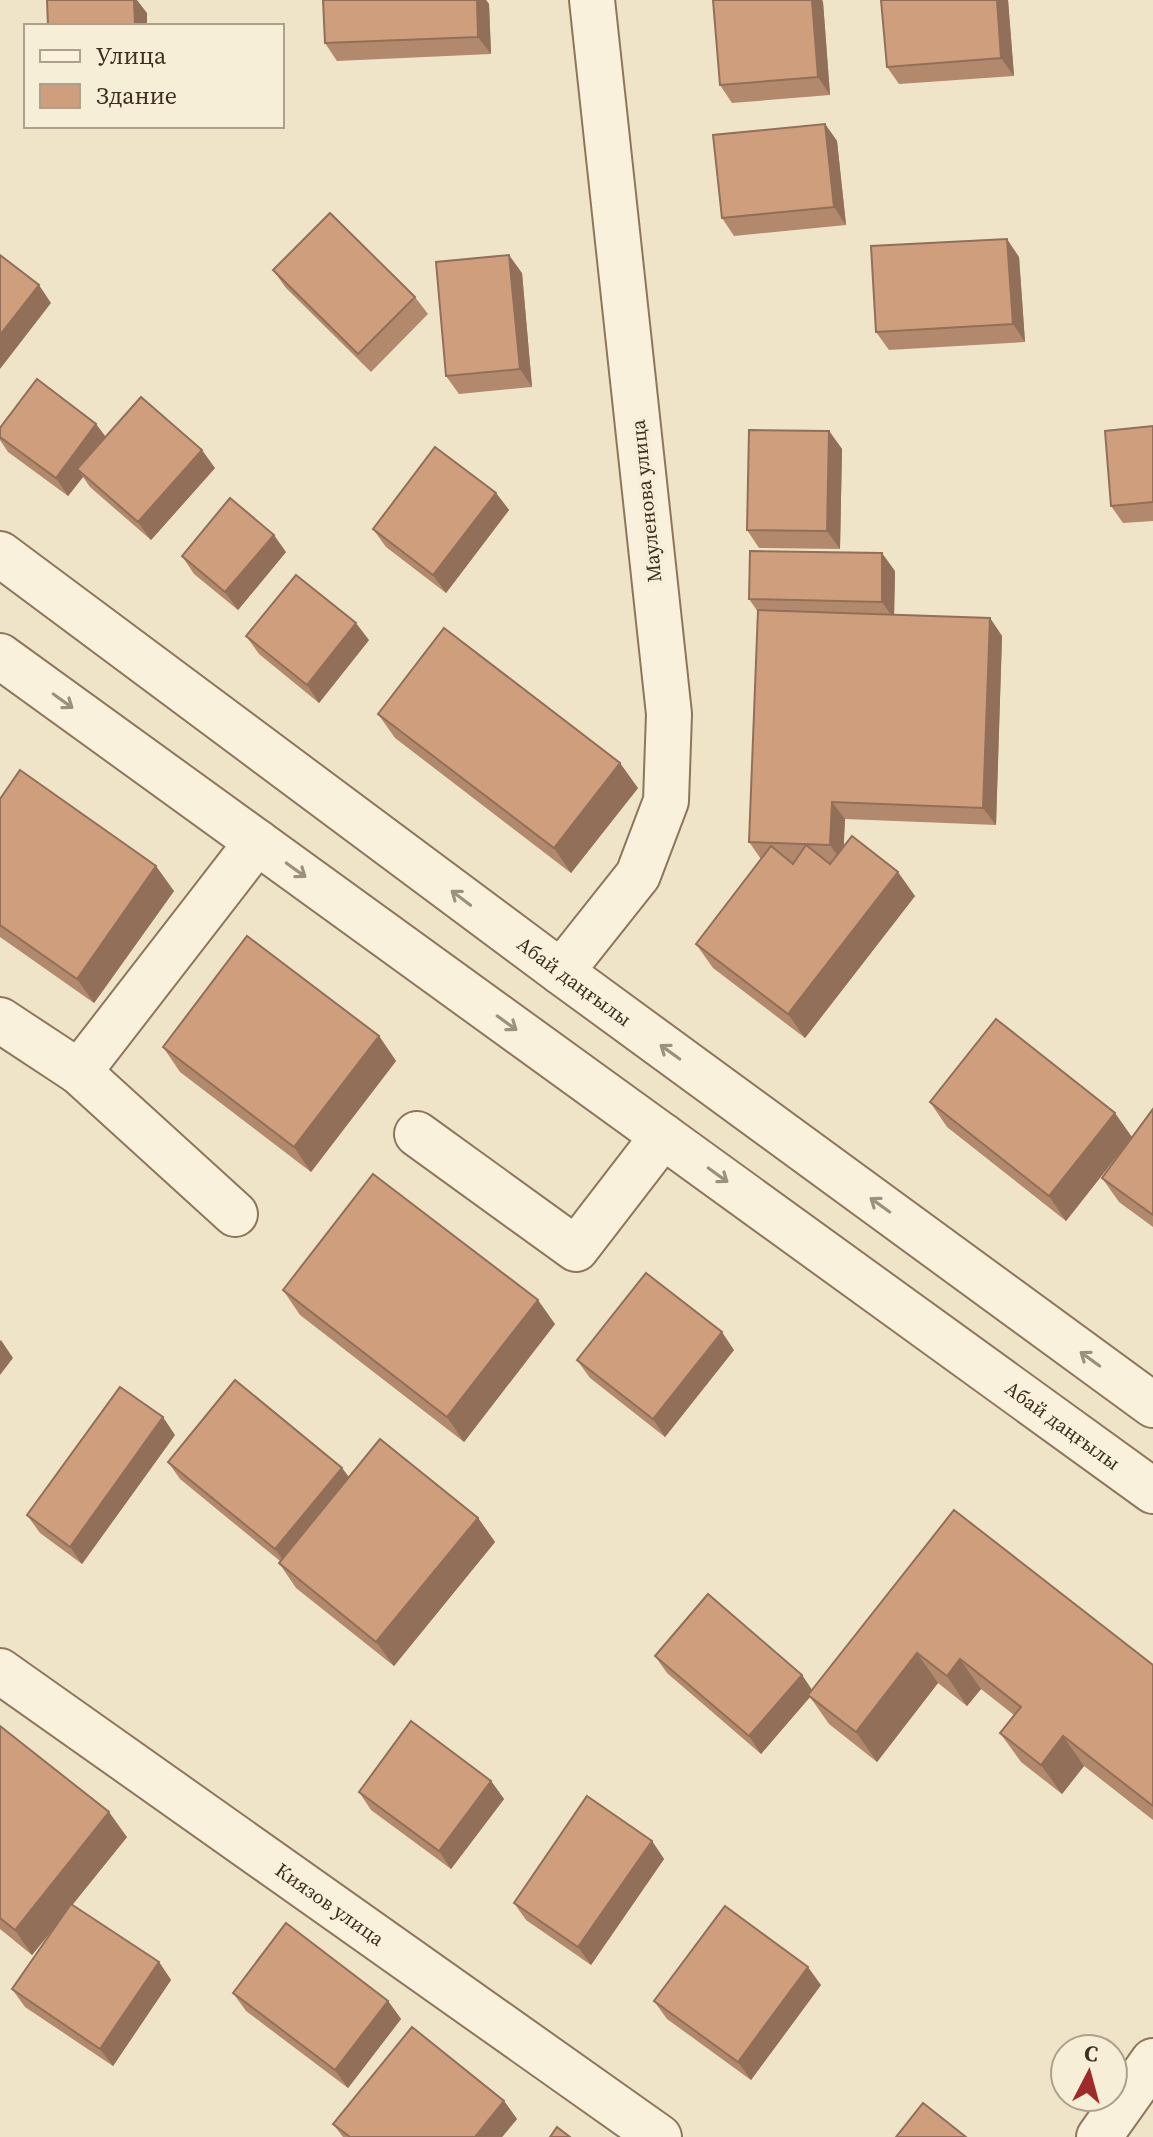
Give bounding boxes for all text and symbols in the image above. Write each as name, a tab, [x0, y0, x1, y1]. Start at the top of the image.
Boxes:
legend	[24, 24, 284, 128]
text: Улица	[96, 39, 167, 72]
text: Здание	[96, 79, 177, 112]
street label: Мауленова улица	[623, 418, 668, 584]
one-way arrow	[52, 693, 74, 710]
one-way arrow	[285, 862, 307, 879]
one-way arrow	[451, 889, 472, 906]
street label: Абай даңғылы	[511, 930, 637, 1033]
one-way arrow	[496, 1014, 517, 1031]
one-way arrow	[660, 1044, 681, 1061]
one-way arrow	[706, 1167, 728, 1183]
one-way arrow	[870, 1197, 891, 1214]
one-way arrow	[1080, 1350, 1101, 1367]
street label: Абай даңғылы	[999, 1374, 1126, 1477]
street label: Киязов улица	[270, 1856, 391, 1953]
north arrow	[1049, 2033, 1129, 2113]
text: С	[1083, 2037, 1100, 2069]

